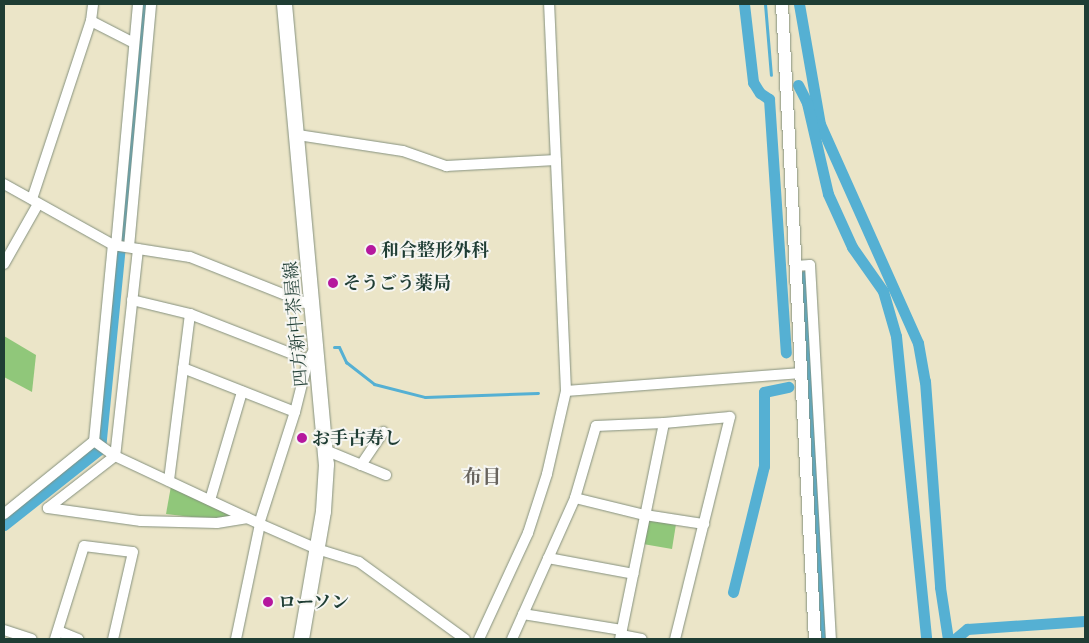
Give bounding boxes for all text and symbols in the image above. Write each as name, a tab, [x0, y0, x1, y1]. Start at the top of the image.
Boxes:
place label: 和合整形外科	[381, 239, 489, 261]
marker: 和合整形外科	[365, 244, 377, 256]
street label: 四方新中茶屋線	[280, 260, 312, 388]
place label: そうごう薬局	[343, 272, 451, 294]
marker: そうごう薬局	[327, 277, 339, 289]
place label: お手古寿し	[312, 427, 402, 449]
marker: お手古寿し	[296, 432, 308, 444]
district label: 布目	[463, 466, 501, 488]
place label: ローソン	[278, 591, 350, 613]
marker: ローソン	[262, 596, 274, 608]

